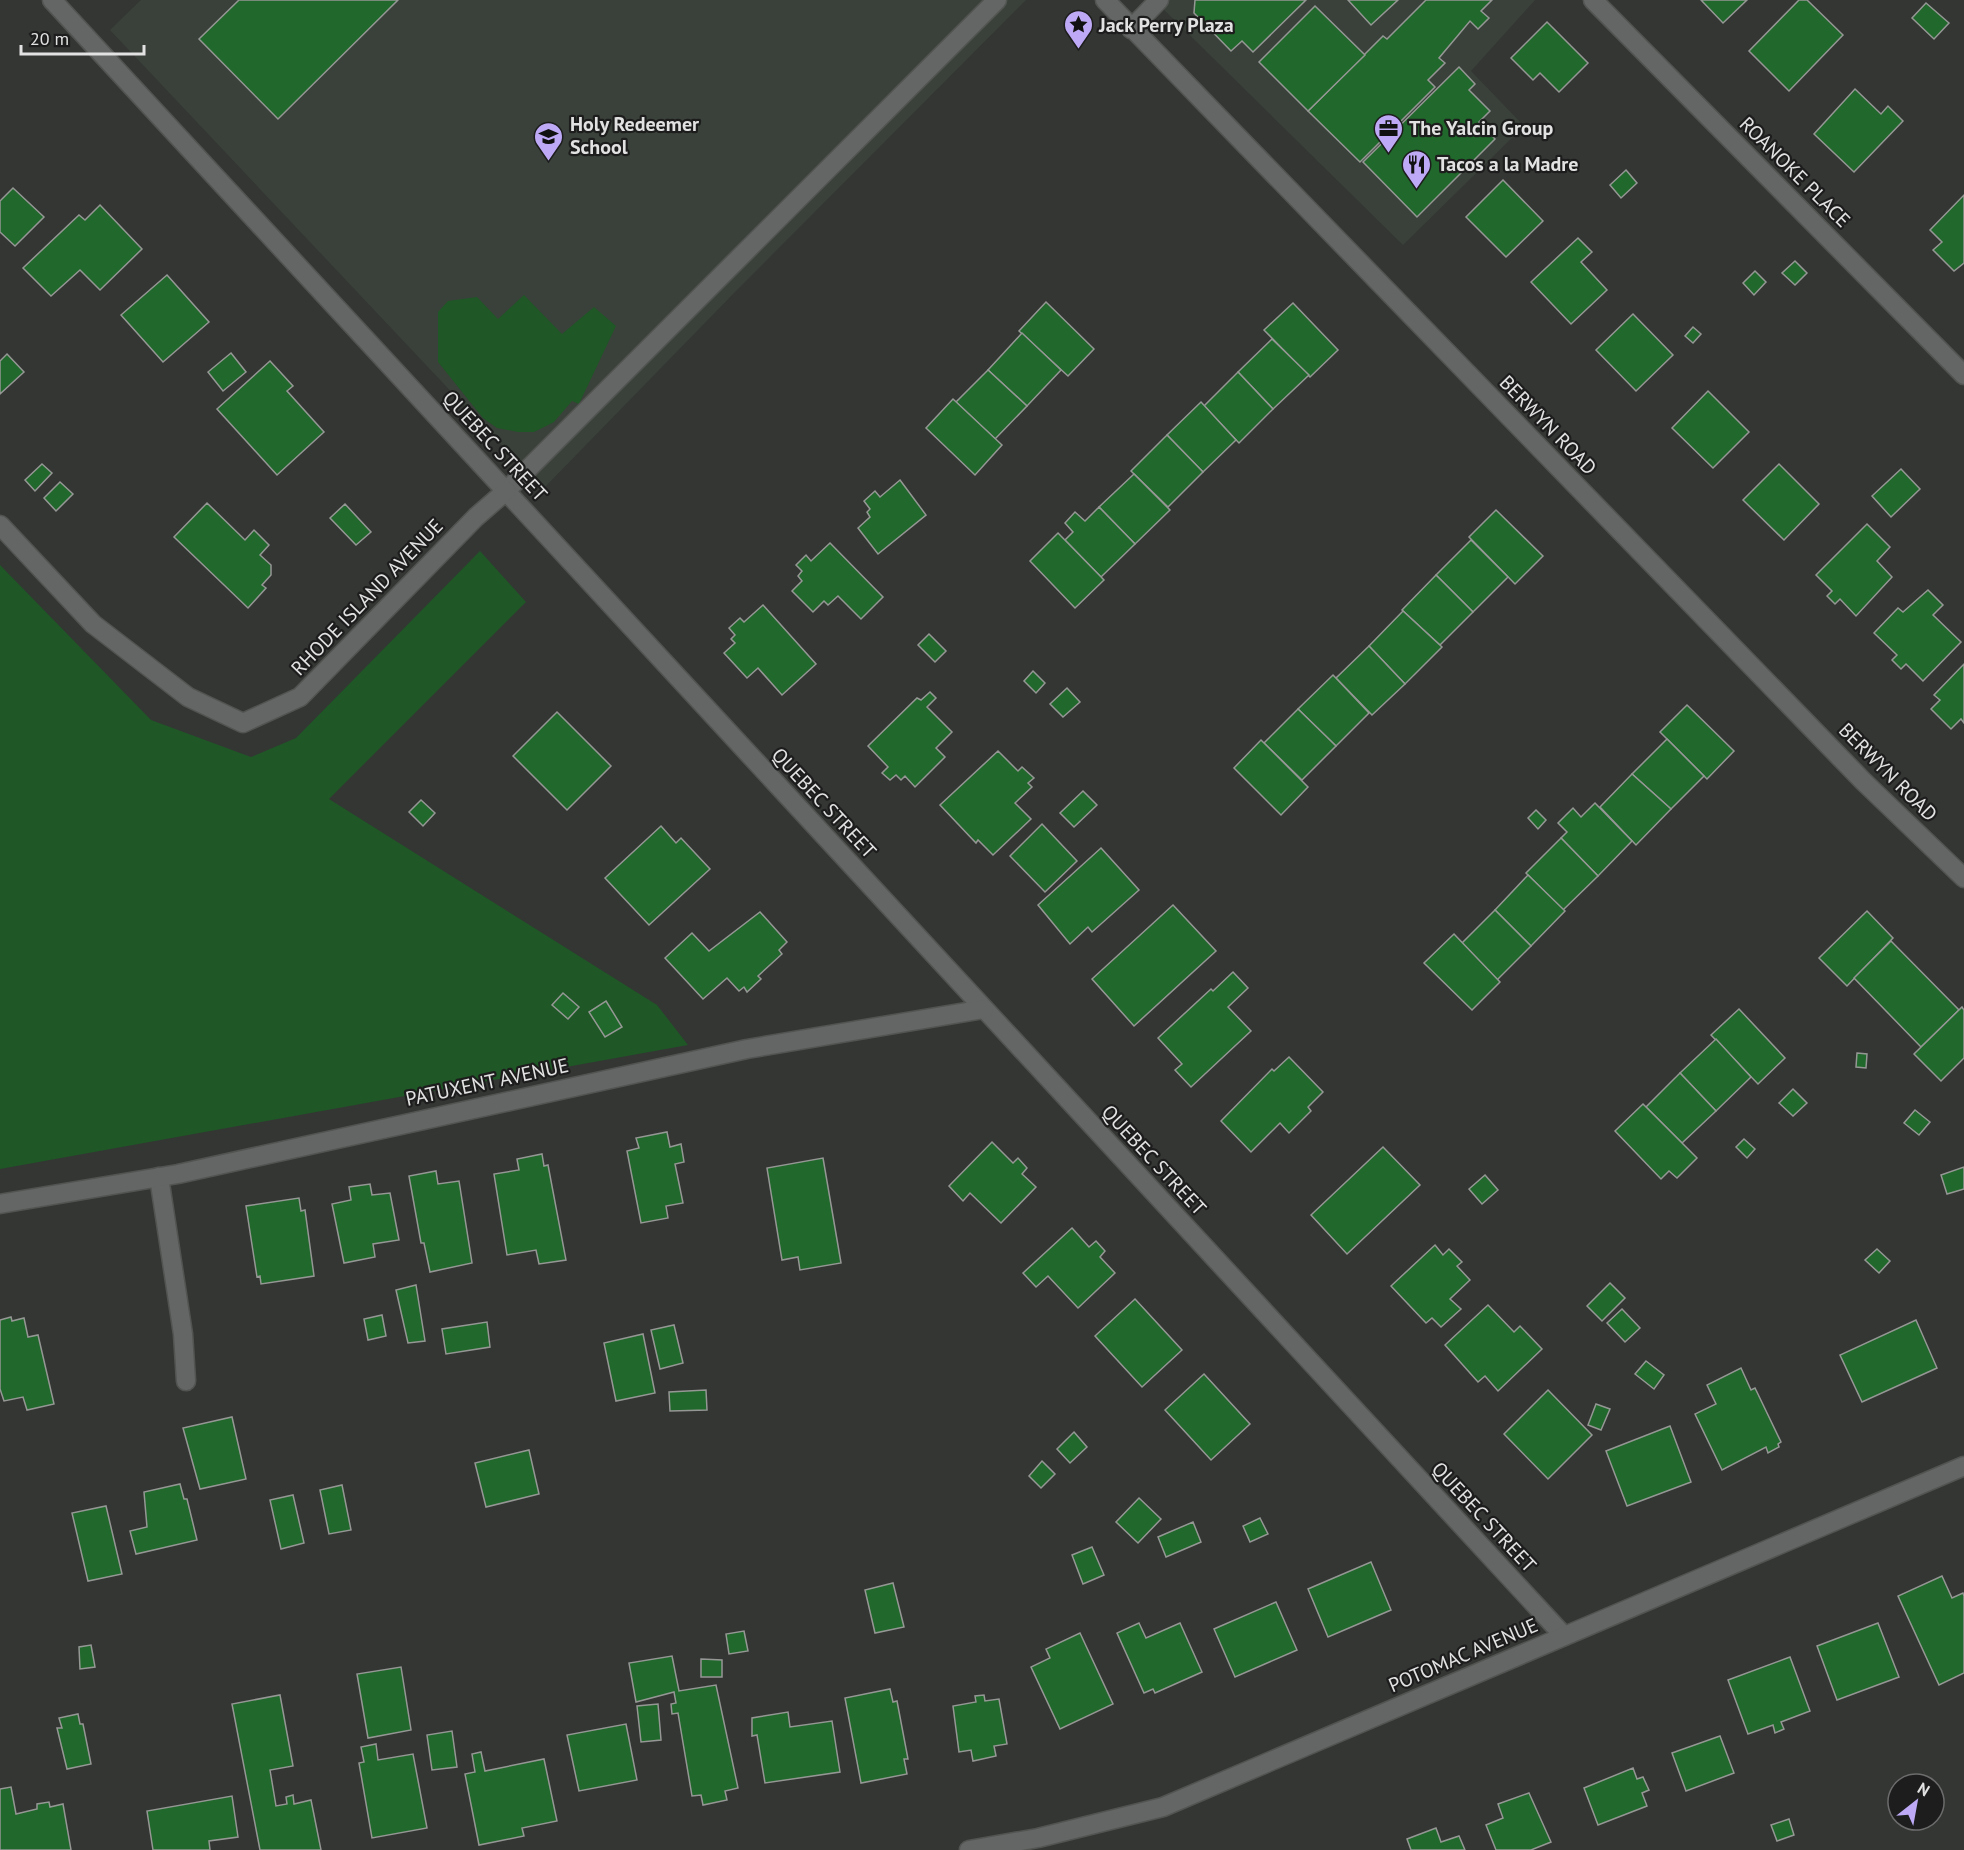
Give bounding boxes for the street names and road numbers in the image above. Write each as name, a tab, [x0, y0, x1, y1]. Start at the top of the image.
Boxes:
street label: ROANOKE PLACE	[1734, 111, 1856, 233]
street label: BERWYN ROAD	[1494, 370, 1602, 480]
street label: QUEBEC STREET	[437, 385, 553, 507]
street label: RHODE ISLAND AVENUE	[285, 513, 449, 681]
street label: BERWYN ROAD	[1833, 717, 1943, 827]
street label: QUEBEC STREET	[766, 742, 882, 864]
street label: PATUXENT AVENUE	[403, 1052, 571, 1112]
street label: QUEBEC STREET	[1096, 1099, 1212, 1221]
street label: QUEBEC STREET	[1426, 1456, 1542, 1578]
street label: POTOMAC AVENUE	[1384, 1612, 1542, 1698]

